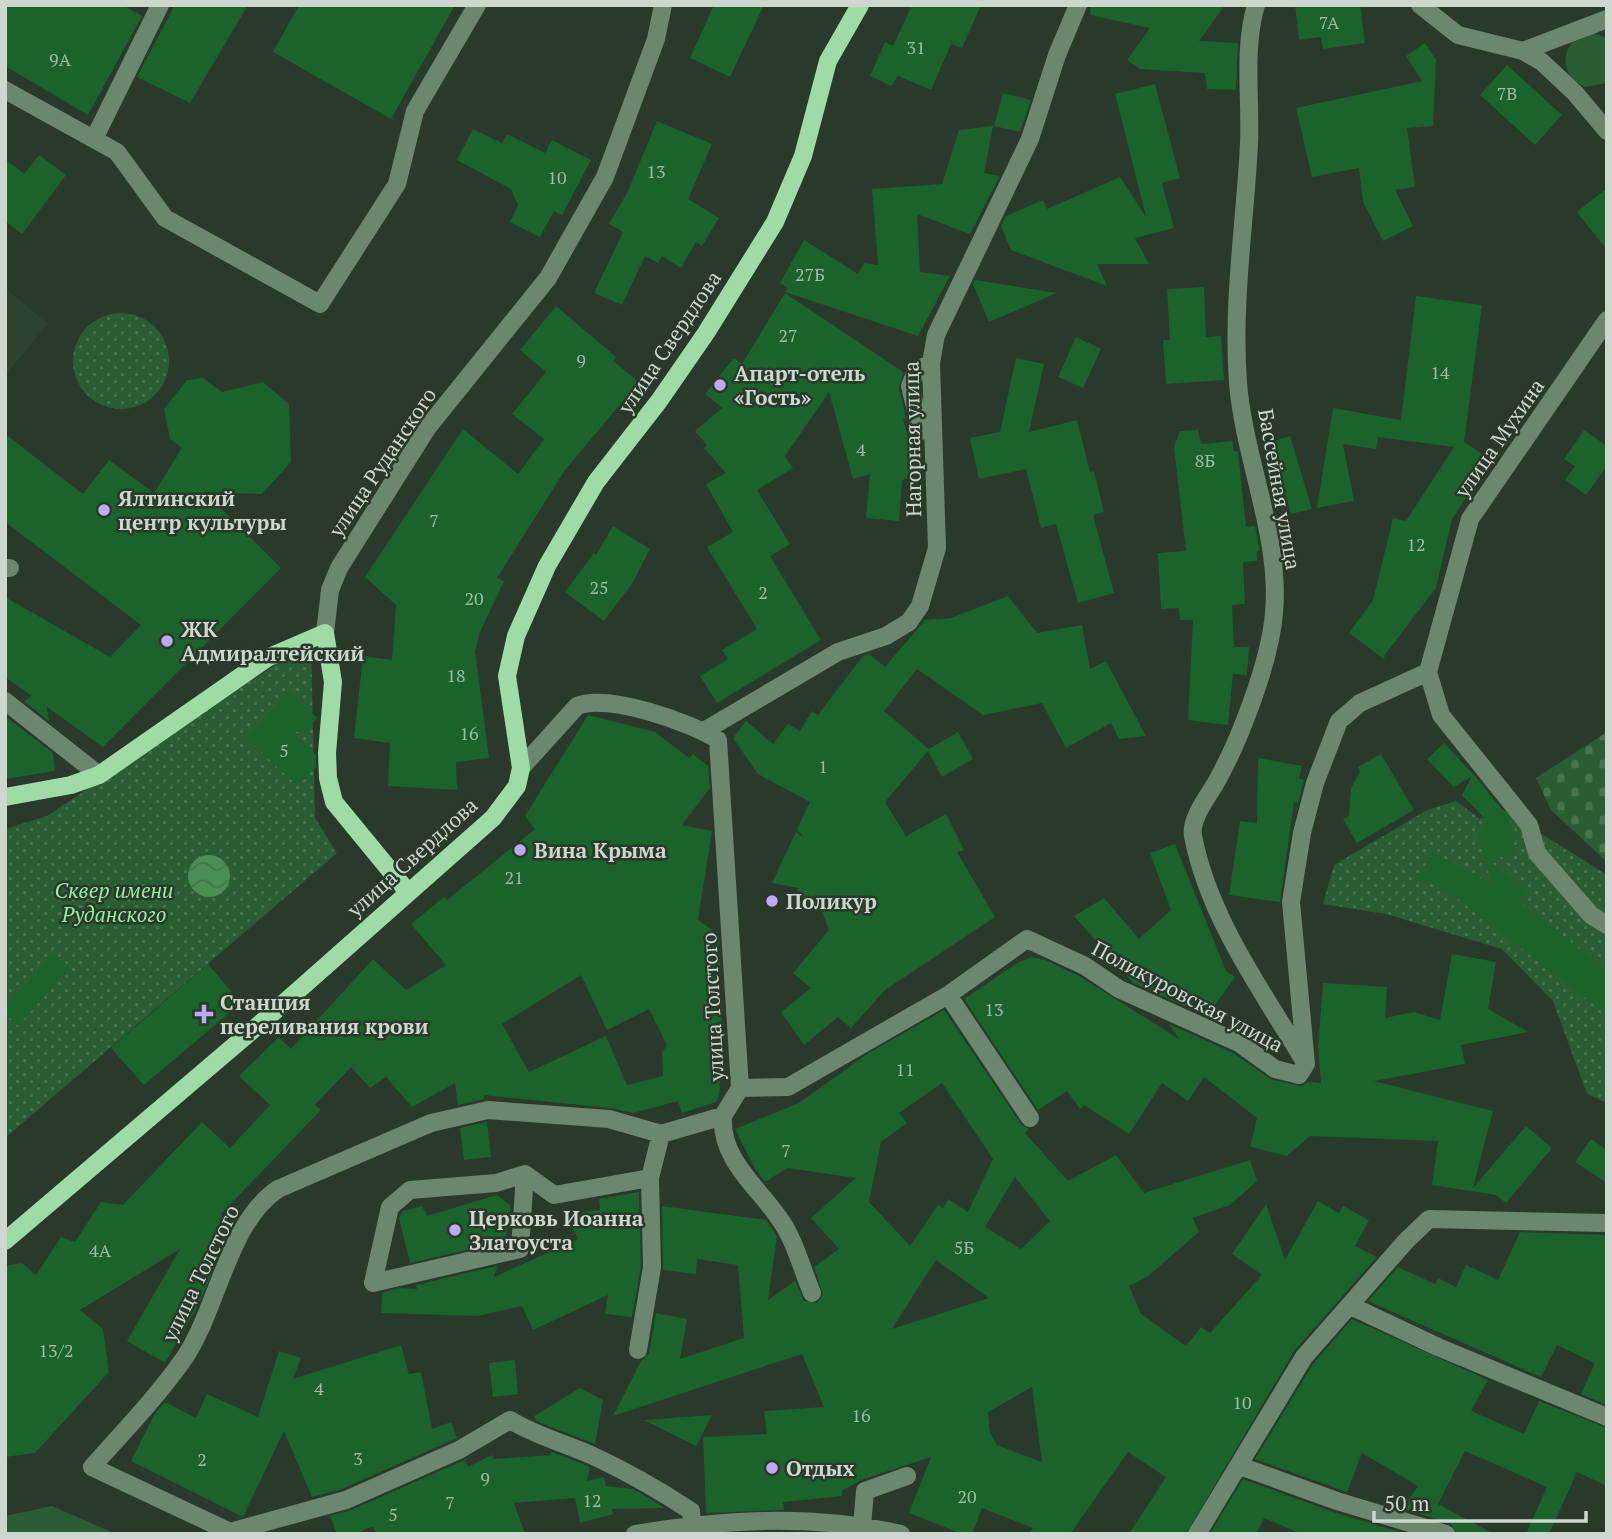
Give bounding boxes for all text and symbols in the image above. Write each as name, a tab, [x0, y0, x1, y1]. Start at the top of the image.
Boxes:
house number: 7А	[1319, 10, 1340, 34]
house number: 31	[906, 35, 926, 59]
house number: 9А	[49, 47, 72, 71]
house number: 7В	[1497, 81, 1517, 105]
house number: 13	[646, 159, 666, 183]
house number: 10	[547, 165, 567, 189]
house number: 27Б	[795, 262, 825, 286]
street label: улица Свердлова	[610, 265, 727, 420]
house number: 27	[778, 323, 798, 347]
house number: 9	[576, 348, 586, 372]
place label: Апарт-отель «Гость»	[734, 359, 866, 411]
street label: Нагорная улица	[897, 360, 927, 517]
house number: 14	[1430, 360, 1450, 384]
street label: улица Мухина	[1447, 373, 1551, 504]
marker: Апарт-отель «Гость»	[712, 377, 728, 393]
street label: улица Руданского	[321, 382, 442, 543]
street label: Бассейная улица	[1252, 406, 1308, 572]
house number: 4	[856, 437, 866, 461]
house number: 8Б	[1195, 448, 1215, 472]
place label: Ялтинский центр культуры	[118, 484, 287, 536]
marker: Ялтинский центр культуры	[96, 502, 112, 518]
house number: 7	[429, 508, 439, 532]
house number: 12	[1406, 532, 1426, 556]
house number: 25	[589, 575, 609, 599]
house number: 2	[758, 580, 768, 604]
house number: 20	[464, 586, 484, 610]
place label: ЖК Адмиралтейский	[181, 615, 364, 667]
marker: ЖК Адмиралтейский	[159, 633, 175, 649]
house number: 18	[446, 663, 466, 687]
house number: 16	[459, 721, 479, 745]
house number: 5	[279, 738, 289, 762]
house number: 1	[818, 754, 828, 778]
street label: улица Свердлова	[340, 791, 483, 924]
place label: Вина Крыма	[534, 836, 667, 864]
marker: Вина Крыма	[512, 842, 528, 858]
house number: 21	[504, 865, 524, 889]
park label: Сквер имени Руданского	[55, 876, 173, 928]
place label: Поликур	[786, 887, 877, 915]
marker: Поликур	[764, 893, 780, 909]
street label: улица Толстого	[694, 932, 730, 1083]
street label: Поликуровская улица	[1087, 934, 1289, 1059]
place label: Станция переливания крови	[220, 988, 429, 1040]
house number: 13	[984, 997, 1004, 1021]
marker: Станция переливания крови	[194, 1004, 214, 1024]
house number: 11	[895, 1057, 915, 1081]
house number: 7	[781, 1138, 791, 1162]
street label: улица Толстого	[154, 1200, 245, 1347]
place label: Церковь Иоанна Златоуста	[469, 1204, 644, 1256]
marker: Церковь Иоанна Златоуста	[447, 1222, 463, 1238]
house number: 5Б	[954, 1235, 974, 1259]
house number: 4А	[89, 1238, 112, 1262]
house number: 13/2	[39, 1338, 73, 1362]
house number: 4	[314, 1376, 324, 1400]
house number: 10	[1232, 1390, 1252, 1414]
house number: 16	[851, 1403, 871, 1427]
house number: 3	[353, 1446, 363, 1470]
house number: 2	[197, 1447, 207, 1471]
place label: Отдых	[786, 1454, 855, 1482]
marker: Отдых	[764, 1460, 780, 1476]
house number: 9	[480, 1466, 490, 1490]
scale bar	[1374, 1480, 1586, 1524]
house number: 20	[957, 1484, 977, 1508]
house number: 12	[582, 1488, 602, 1512]
text: 50 m	[1384, 1489, 1430, 1517]
house number: 7	[445, 1490, 455, 1514]
house number: 5	[388, 1502, 398, 1526]

